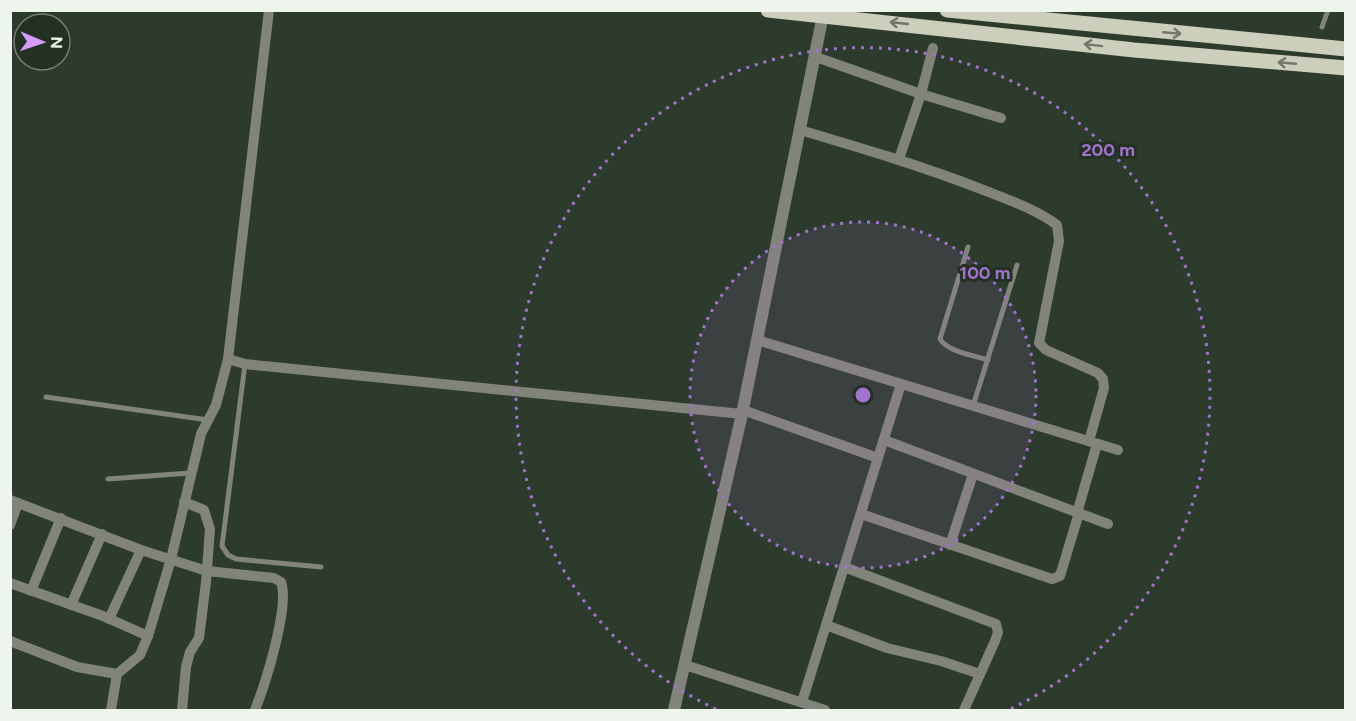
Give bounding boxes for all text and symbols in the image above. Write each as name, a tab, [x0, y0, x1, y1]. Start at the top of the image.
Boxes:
north arrow	[12, 12, 72, 72]
one-way arrow	[890, 17, 910, 28]
one-way arrow	[1162, 28, 1182, 39]
text: N	[47, 36, 66, 49]
one-way arrow	[1084, 39, 1103, 50]
one-way arrow	[1278, 57, 1298, 68]
text: 200 m	[1081, 139, 1135, 161]
text: 100 m	[960, 262, 1010, 284]
centre of rings	[853, 385, 873, 405]

